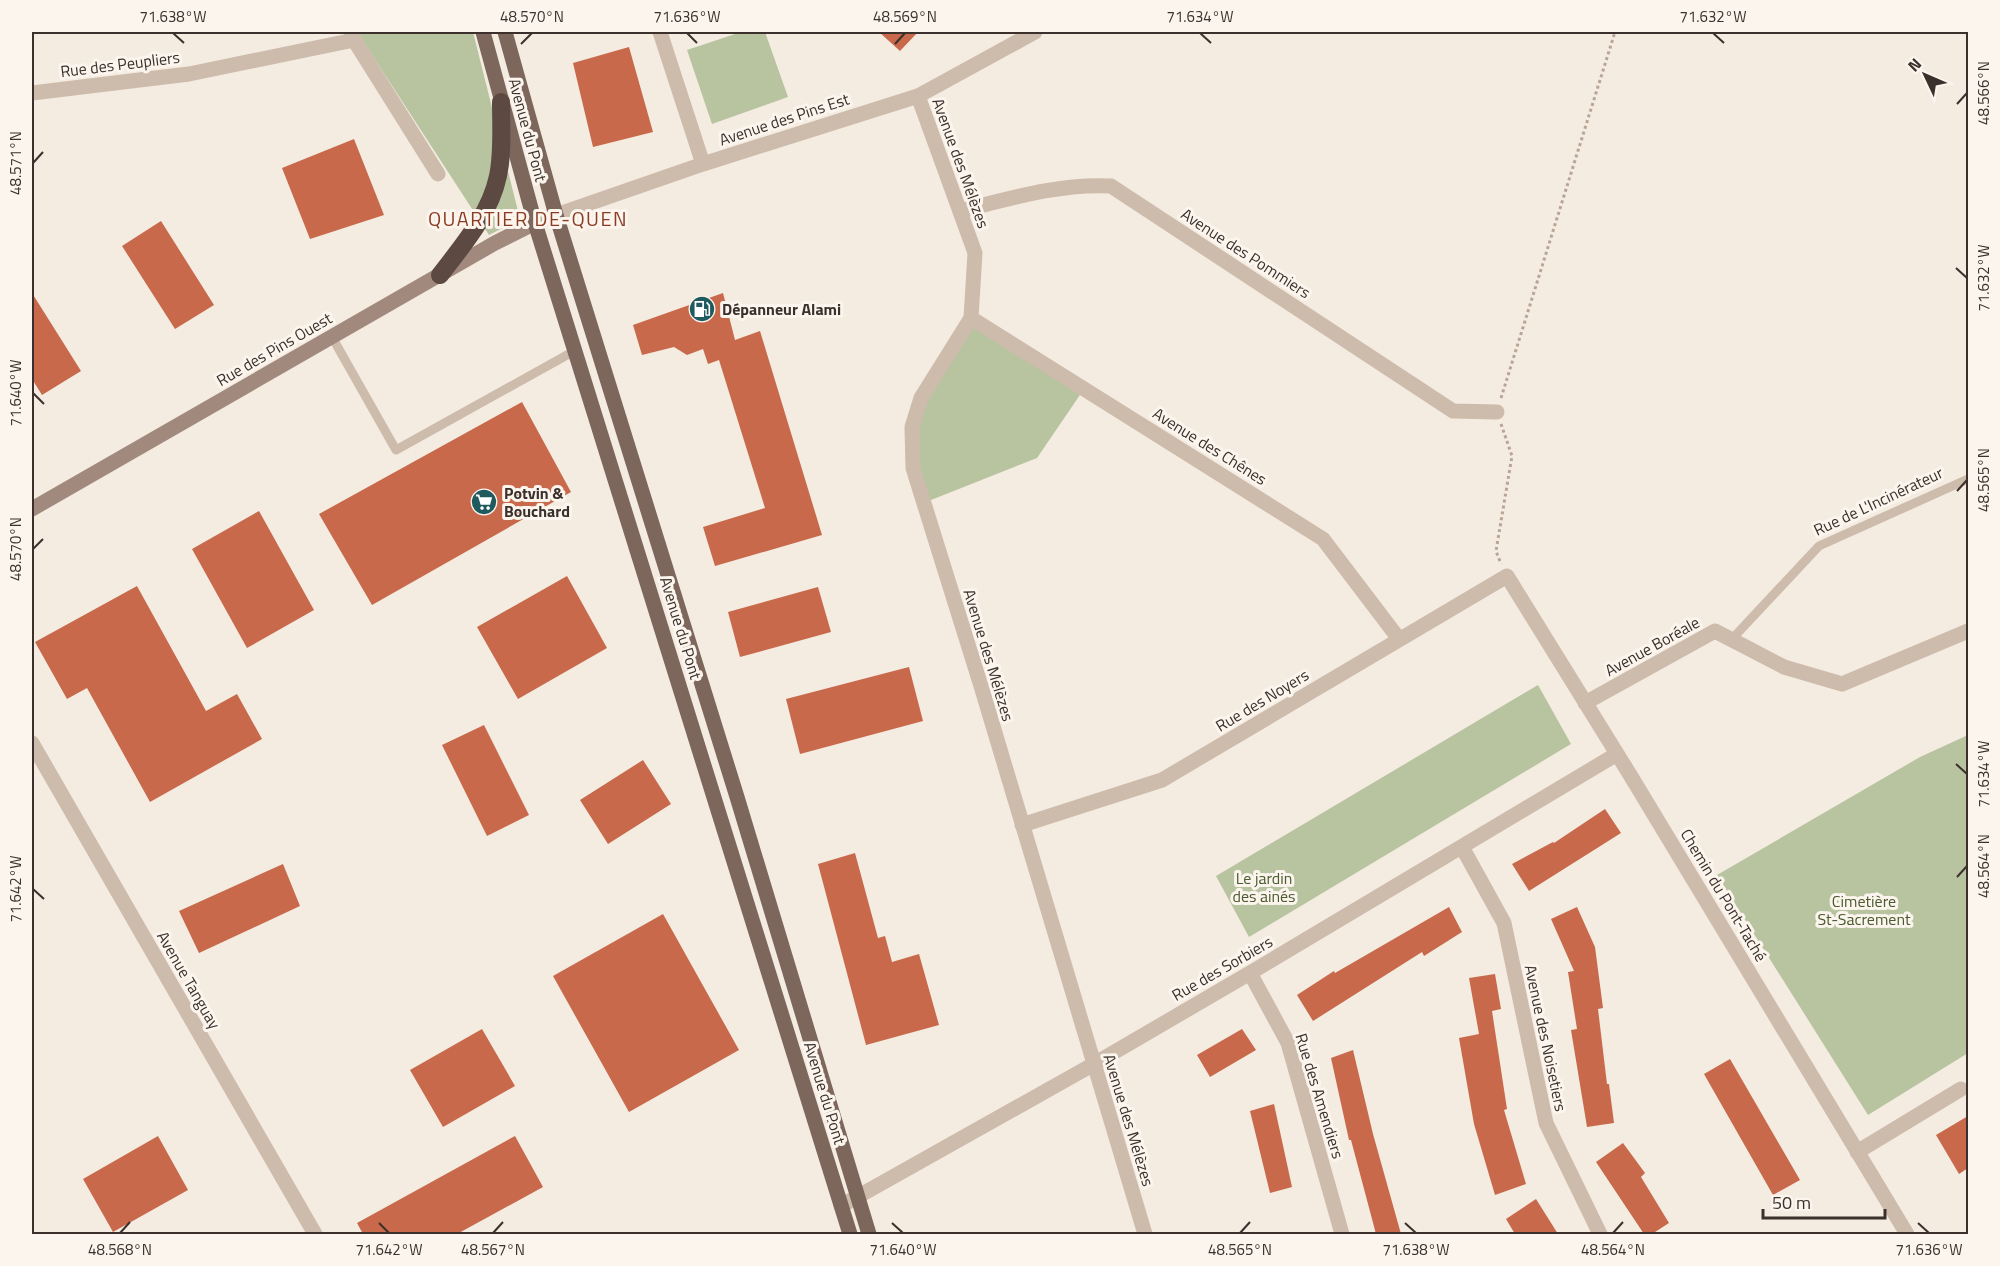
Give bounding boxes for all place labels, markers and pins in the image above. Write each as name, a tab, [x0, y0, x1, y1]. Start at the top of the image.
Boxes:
fuel station icon: Dépanneur Alami	[687, 294, 717, 324]
place label: Dépanneur Alami	[722, 297, 841, 321]
place label: Potvin & Bouchard	[504, 481, 570, 523]
supermarket icon: Potvin & Bouchard	[469, 487, 499, 517]

